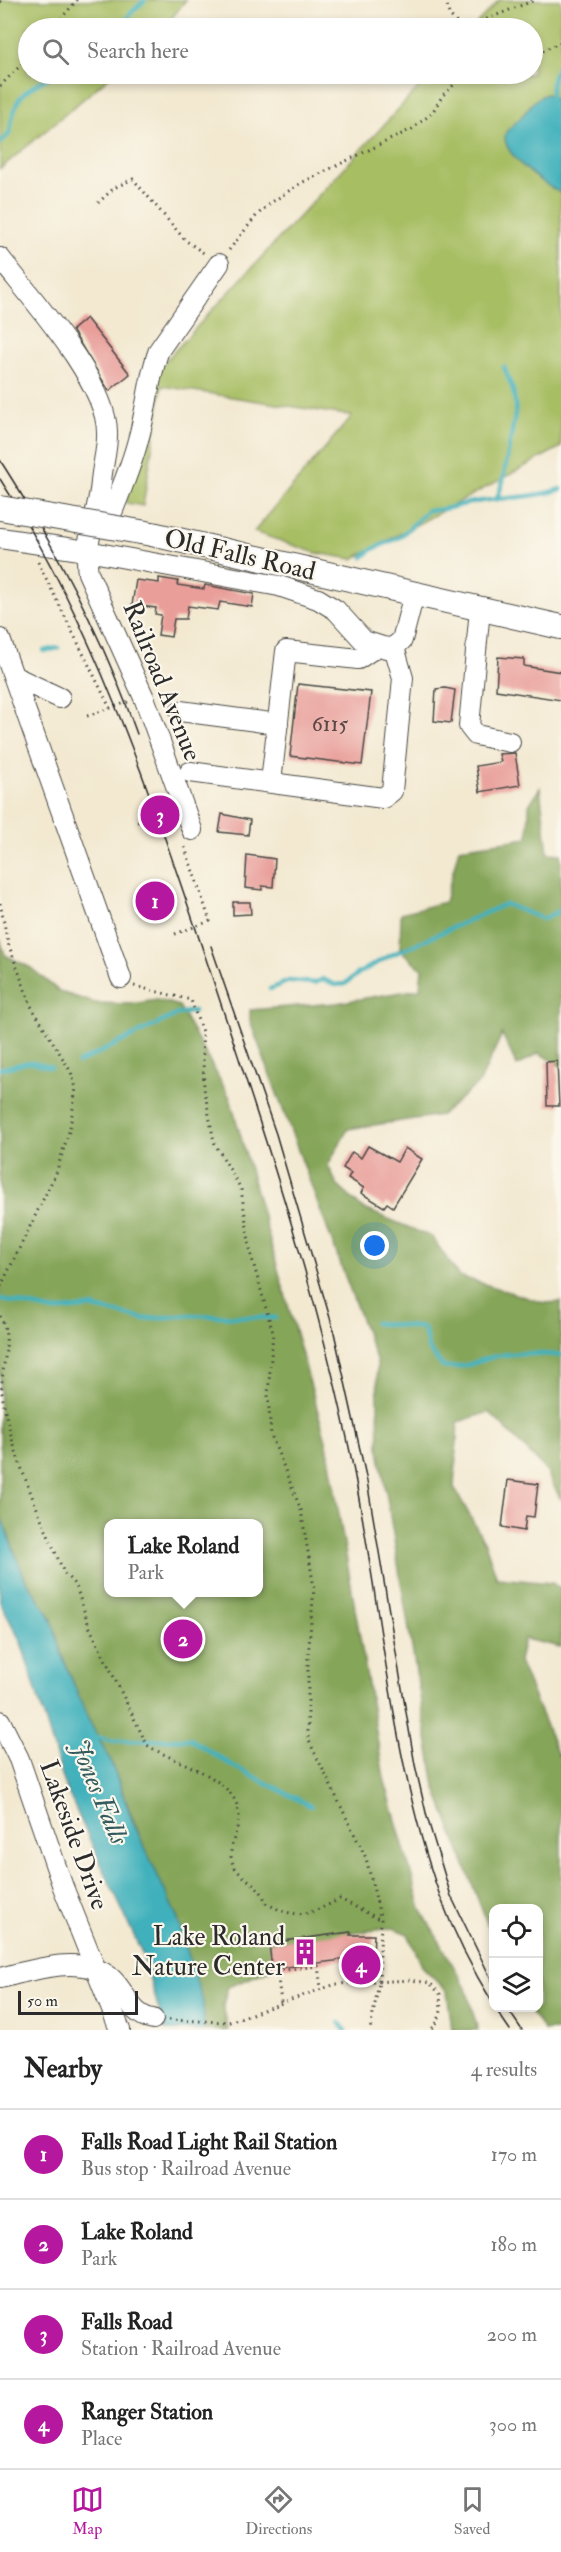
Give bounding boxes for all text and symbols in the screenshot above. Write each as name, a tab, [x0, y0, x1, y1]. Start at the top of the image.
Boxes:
search box	[18, 18, 543, 84]
icon: search	[39, 35, 72, 68]
text: Search here	[87, 37, 189, 65]
street label: Old Falls Road	[161, 522, 319, 588]
street label: Railroad Avenue	[115, 597, 209, 766]
house number: 6115	[312, 710, 348, 738]
pin: 3	[140, 792, 180, 838]
pin: 1	[136, 878, 174, 924]
your location	[360, 1231, 389, 1260]
popup	[104, 1519, 263, 1597]
text: Lake Roland	[128, 1532, 239, 1560]
text: Park	[128, 1560, 164, 1585]
pin: 2	[164, 1616, 202, 1662]
water label: Jones Falls	[62, 1735, 136, 1850]
street label: Lakeside Drive	[32, 1756, 116, 1914]
map controls	[489, 1904, 543, 2012]
button: locate	[489, 1904, 543, 1958]
place label: Lake Roland Nature Center	[132, 1921, 285, 1983]
building icon: Lake Roland Nature Center	[290, 1937, 320, 1967]
pin: 4	[342, 1942, 380, 1988]
button: layers	[489, 1958, 543, 2012]
scale bar	[18, 1988, 138, 2016]
text: 50 m	[27, 1991, 58, 2011]
text: Nearby	[24, 2053, 102, 2085]
text: 4 results	[471, 2057, 537, 2082]
text: Falls Road Light Rail Station	[81, 2128, 337, 2156]
text: 1	[40, 2142, 47, 2167]
text: 170 m	[491, 2142, 537, 2167]
text: Bus stop · Railroad Avenue	[81, 2156, 291, 2181]
text: Lake Roland	[81, 2218, 193, 2246]
text: 2	[38, 2232, 49, 2257]
text: 180 m	[490, 2232, 537, 2257]
text: Park	[81, 2246, 117, 2271]
text: Falls Road	[81, 2308, 173, 2336]
text: 3	[40, 2322, 47, 2347]
text: 200 m	[487, 2322, 537, 2347]
text: Station · Railroad Avenue	[81, 2336, 281, 2361]
text: Ranger Station	[81, 2398, 213, 2426]
text: 4	[38, 2412, 49, 2437]
text: 300 m	[489, 2412, 537, 2437]
text: Place	[81, 2426, 122, 2451]
tab: Map	[71, 2483, 104, 2539]
tab: Directions	[245, 2483, 312, 2539]
tab: Saved	[454, 2483, 490, 2539]

